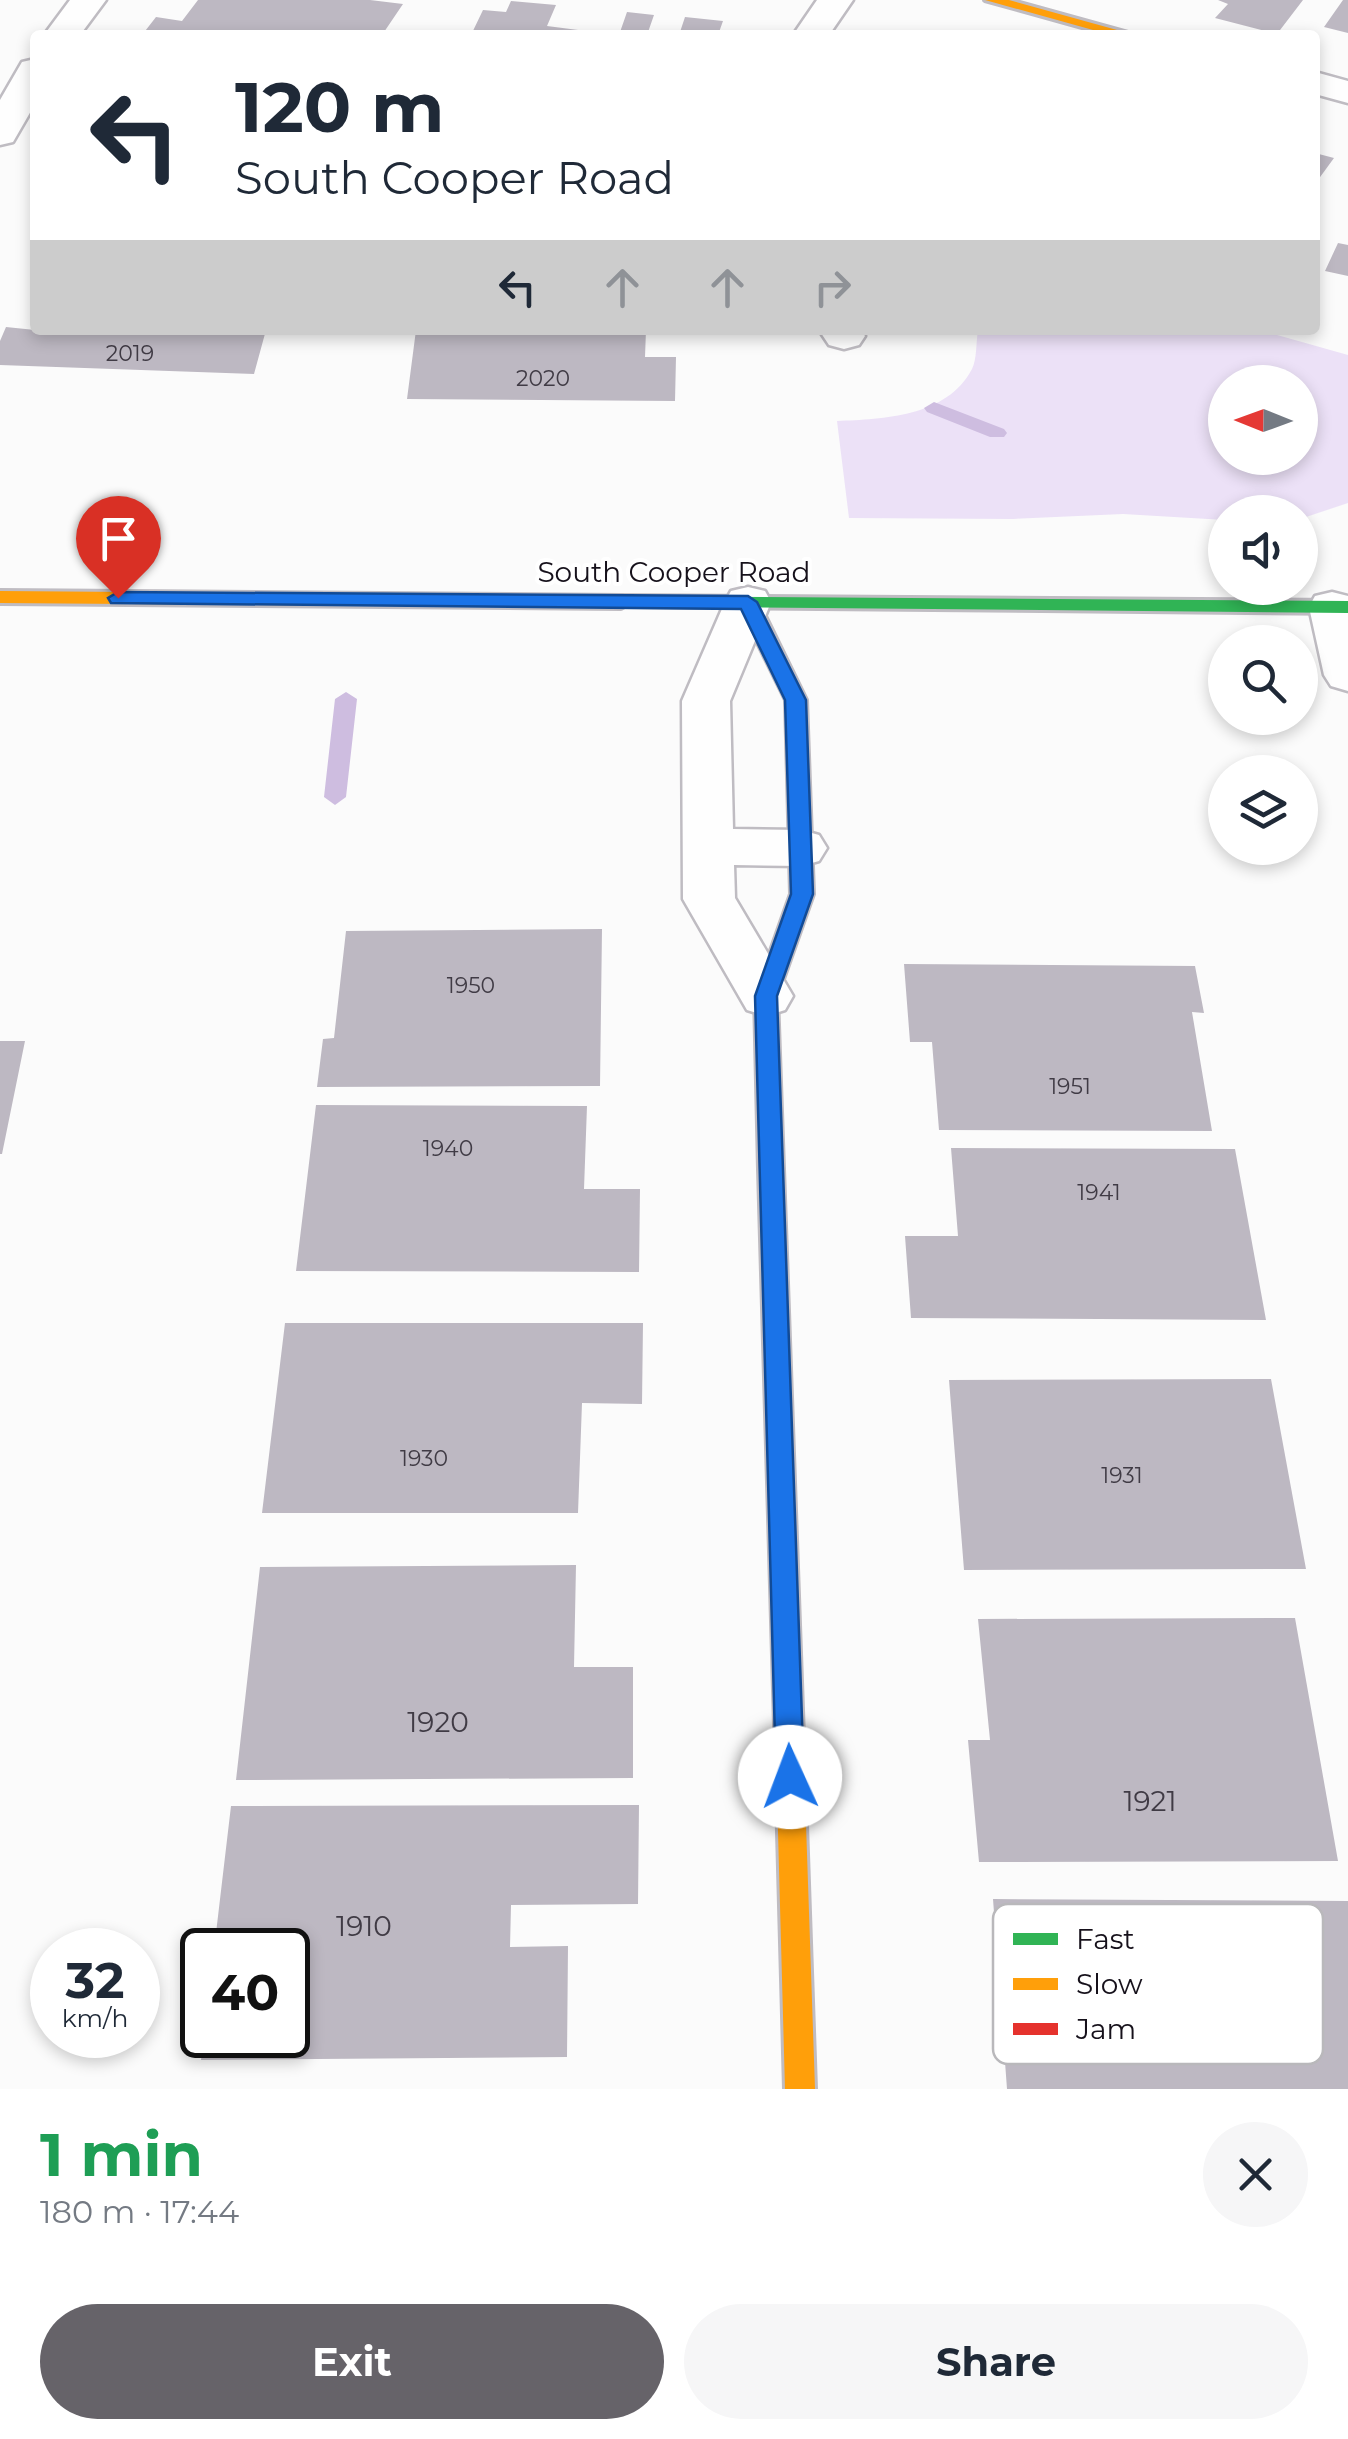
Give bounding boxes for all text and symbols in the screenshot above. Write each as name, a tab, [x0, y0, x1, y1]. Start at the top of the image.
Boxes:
text: 120 m	[235, 64, 445, 150]
icon: left	[70, 70, 200, 200]
text: South Cooper Road	[235, 150, 674, 205]
icon: left	[490, 260, 545, 315]
icon: ahead	[595, 260, 650, 315]
icon: ahead	[700, 260, 755, 315]
icon: right	[805, 260, 860, 315]
house number: 2019	[106, 340, 154, 367]
house number: 2020	[516, 365, 570, 392]
north arrow	[1208, 365, 1318, 475]
map controls	[1208, 365, 1318, 865]
button: sound	[1208, 495, 1318, 605]
pin	[76, 496, 161, 599]
icon: arrive	[91, 511, 146, 566]
street label: South Cooper Road	[537, 555, 811, 589]
button: search	[1208, 625, 1318, 735]
button: layers	[1208, 755, 1318, 865]
house number: 1950	[447, 972, 495, 999]
house number: 1951	[1049, 1073, 1091, 1100]
house number: 1940	[423, 1135, 473, 1162]
house number: 1941	[1077, 1179, 1121, 1206]
house number: 1930	[400, 1445, 448, 1472]
house number: 1931	[1101, 1462, 1143, 1489]
house number: 1920	[407, 1705, 469, 1739]
position arrow	[738, 1725, 842, 1829]
house number: 1921	[1123, 1784, 1177, 1818]
legend	[993, 1904, 1323, 2064]
house number: 1910	[336, 1909, 392, 1943]
text: Fast	[1076, 1922, 1135, 1956]
speed limit sign: 40	[180, 1928, 310, 2058]
text: 32	[66, 1950, 124, 2011]
text: Slow	[1076, 1967, 1143, 2001]
text: km/h	[62, 2003, 128, 2033]
text: Jam	[1075, 2012, 1136, 2046]
text: 1 min	[40, 2118, 203, 2191]
button: close	[1203, 2122, 1308, 2227]
text: 180 m · 17:44	[40, 2192, 239, 2231]
button: Exit	[40, 2304, 664, 2419]
button: Share	[684, 2304, 1308, 2419]

